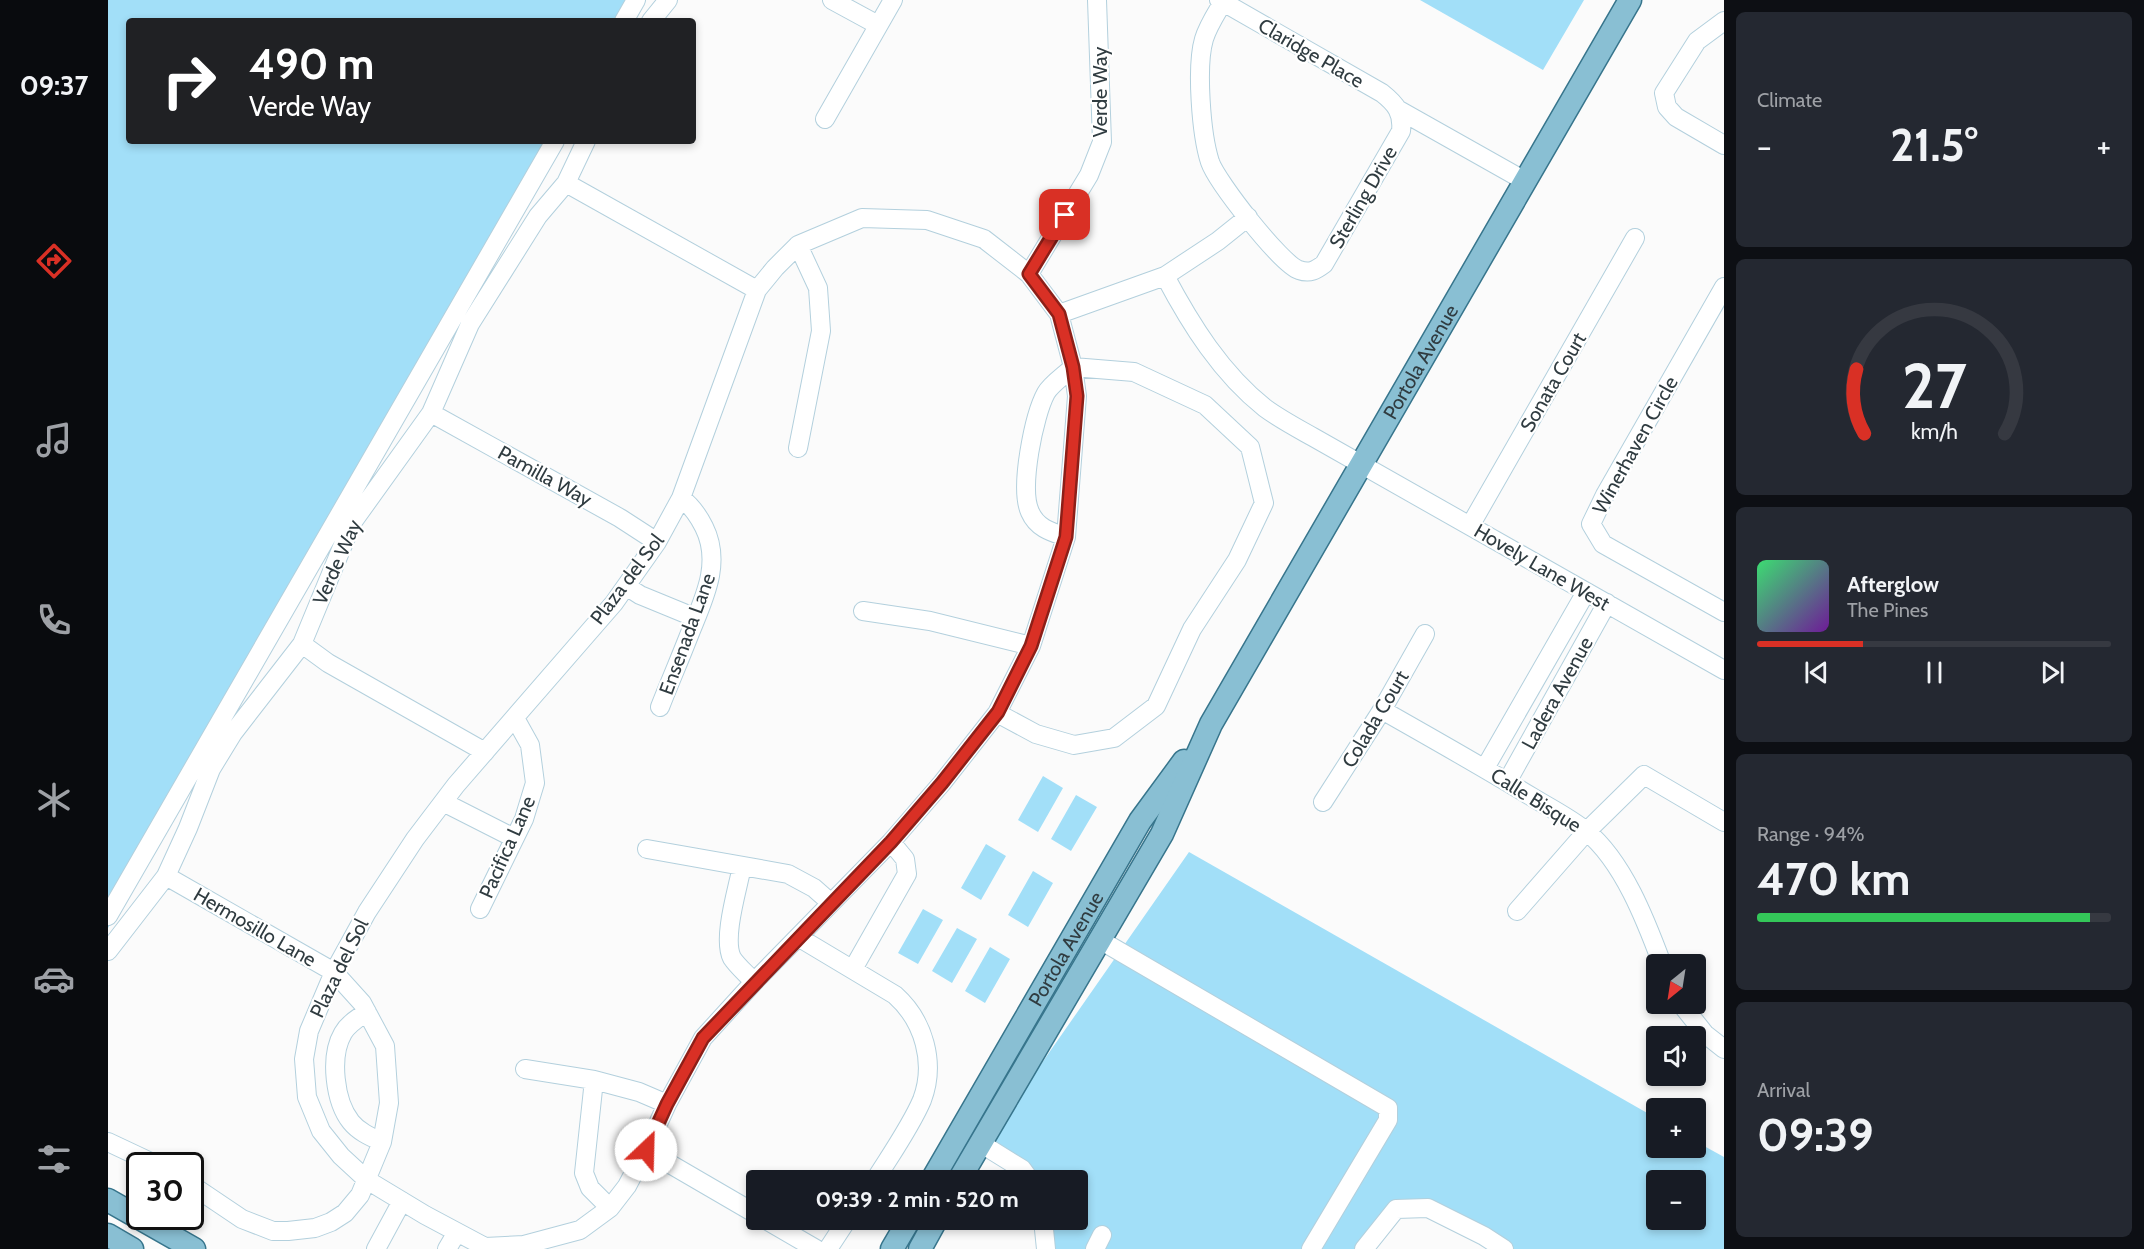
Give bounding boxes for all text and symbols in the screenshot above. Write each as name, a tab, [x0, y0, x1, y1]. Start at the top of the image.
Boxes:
street label: Claridge Place	[1254, 13, 1368, 93]
text: 490 m	[249, 38, 374, 90]
icon: right	[150, 42, 228, 120]
street label: Verde Way	[1088, 47, 1112, 137]
text: 09:37	[20, 69, 88, 102]
text: Climate	[1757, 88, 1822, 112]
text: Verde Way	[249, 90, 371, 123]
text: 21.5°	[1890, 118, 1978, 172]
text: −	[1757, 126, 1772, 166]
text: +	[2096, 126, 2111, 166]
street label: Sterling Drive	[1324, 142, 1402, 252]
pin	[1039, 189, 1090, 240]
icon: arrive	[1048, 198, 1081, 231]
icon: directions	[33, 240, 75, 282]
street label: Portola Avenue	[1378, 300, 1463, 423]
street label: Sonata Court	[1515, 328, 1591, 436]
text: 27	[1902, 348, 1967, 424]
street label: Winerhaven Circle	[1587, 372, 1683, 518]
icon: music	[33, 419, 75, 461]
text: km/h	[1911, 419, 1957, 445]
street label: Pamilla Way	[494, 440, 596, 512]
street label: Verde Way	[308, 516, 366, 608]
street label: Hovely Lane West	[1470, 518, 1614, 616]
street label: Plaza del Sol	[585, 529, 669, 629]
street label: Ensenada Lane	[654, 570, 720, 698]
text: Afterglow	[1847, 571, 1939, 598]
text: The Pines	[1847, 598, 1928, 622]
icon: phone	[33, 599, 75, 641]
street label: Ladera Avenue	[1516, 633, 1598, 753]
icon: previous	[1800, 656, 1833, 689]
icon: pause	[1918, 656, 1951, 689]
icon: next	[2036, 656, 2069, 689]
street label: Colada Court	[1337, 666, 1414, 772]
street label: Calle Bisque	[1486, 763, 1586, 837]
icon: climate	[33, 779, 75, 821]
street label: Pacifica Lane	[474, 792, 540, 902]
text: Range · 94%	[1757, 822, 1865, 846]
text: 470 km	[1757, 852, 1910, 906]
street label: Hermosillo Lane	[190, 882, 320, 972]
street label: Portola Avenue	[1023, 887, 1108, 1011]
street label: Plaza del Sol	[305, 914, 373, 1021]
north arrow	[1646, 954, 1706, 1014]
map controls	[1646, 954, 1706, 1230]
icon: car	[33, 958, 75, 1000]
button: sound	[1646, 1026, 1706, 1086]
text: Arrival	[1757, 1078, 1810, 1102]
button: +	[1646, 1098, 1706, 1158]
text: 09:39	[1757, 1108, 1874, 1162]
position arrow	[614, 1118, 678, 1182]
icon: filters	[33, 1138, 75, 1180]
speed limit sign: 30	[126, 1152, 204, 1230]
button: −	[1646, 1170, 1706, 1230]
text: 09:39 · 2 min · 520 m	[815, 1186, 1019, 1213]

